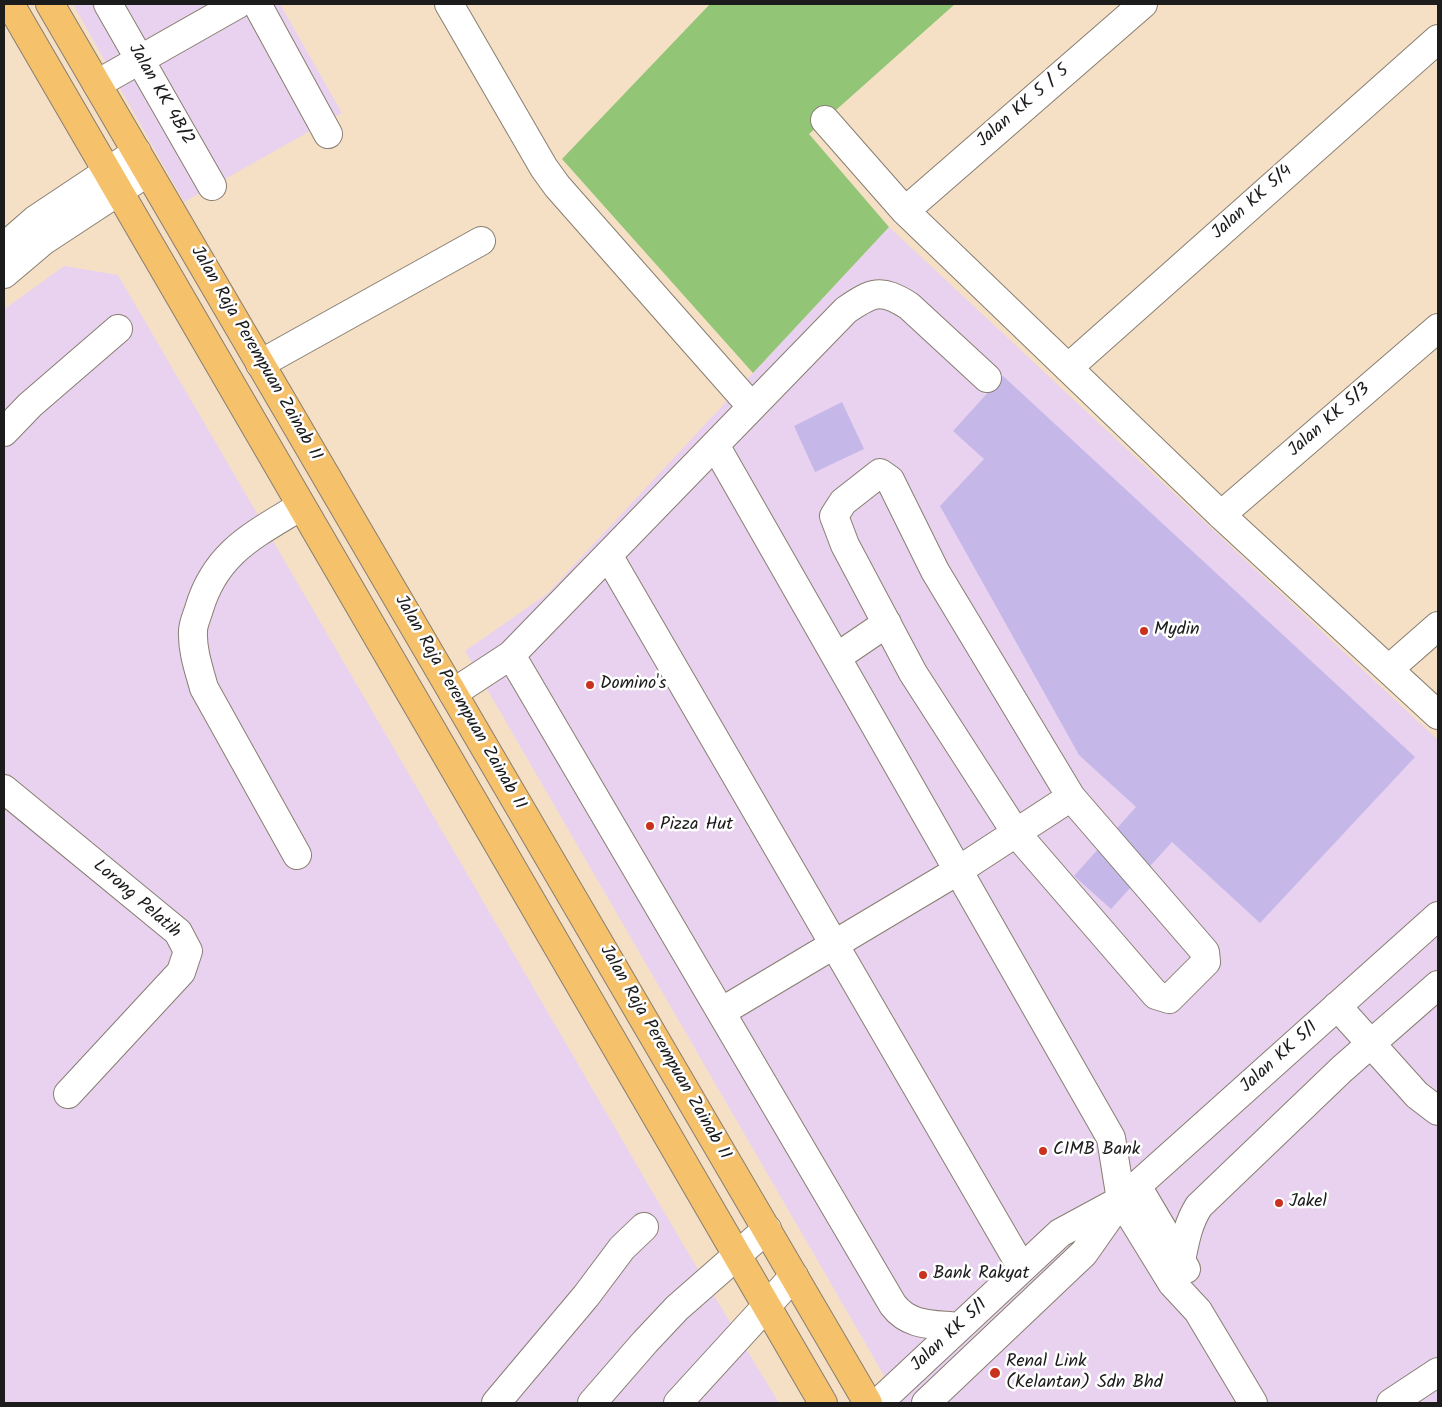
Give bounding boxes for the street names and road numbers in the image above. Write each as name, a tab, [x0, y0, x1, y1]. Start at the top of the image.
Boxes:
street label: Jalan KK 4B/2	[122, 41, 198, 149]
street label: Jalan KK 5 / 5	[973, 61, 1075, 153]
street label: Jalan KK 5/4	[1208, 161, 1298, 245]
street label: Jalan Raja Perempuan Zainab II	[185, 243, 325, 465]
street label: Jalan KK 5/3	[1285, 380, 1375, 462]
street label: Jalan Raja Perempuan Zainab II	[389, 592, 529, 814]
street label: Lorong Pelatih	[88, 856, 184, 944]
street label: Jalan Raja Perempuan Zainab II	[594, 942, 734, 1164]
street label: Jalan KK 5/1	[1237, 1018, 1323, 1098]
street label: Jalan KK 5/1	[907, 1295, 993, 1377]

